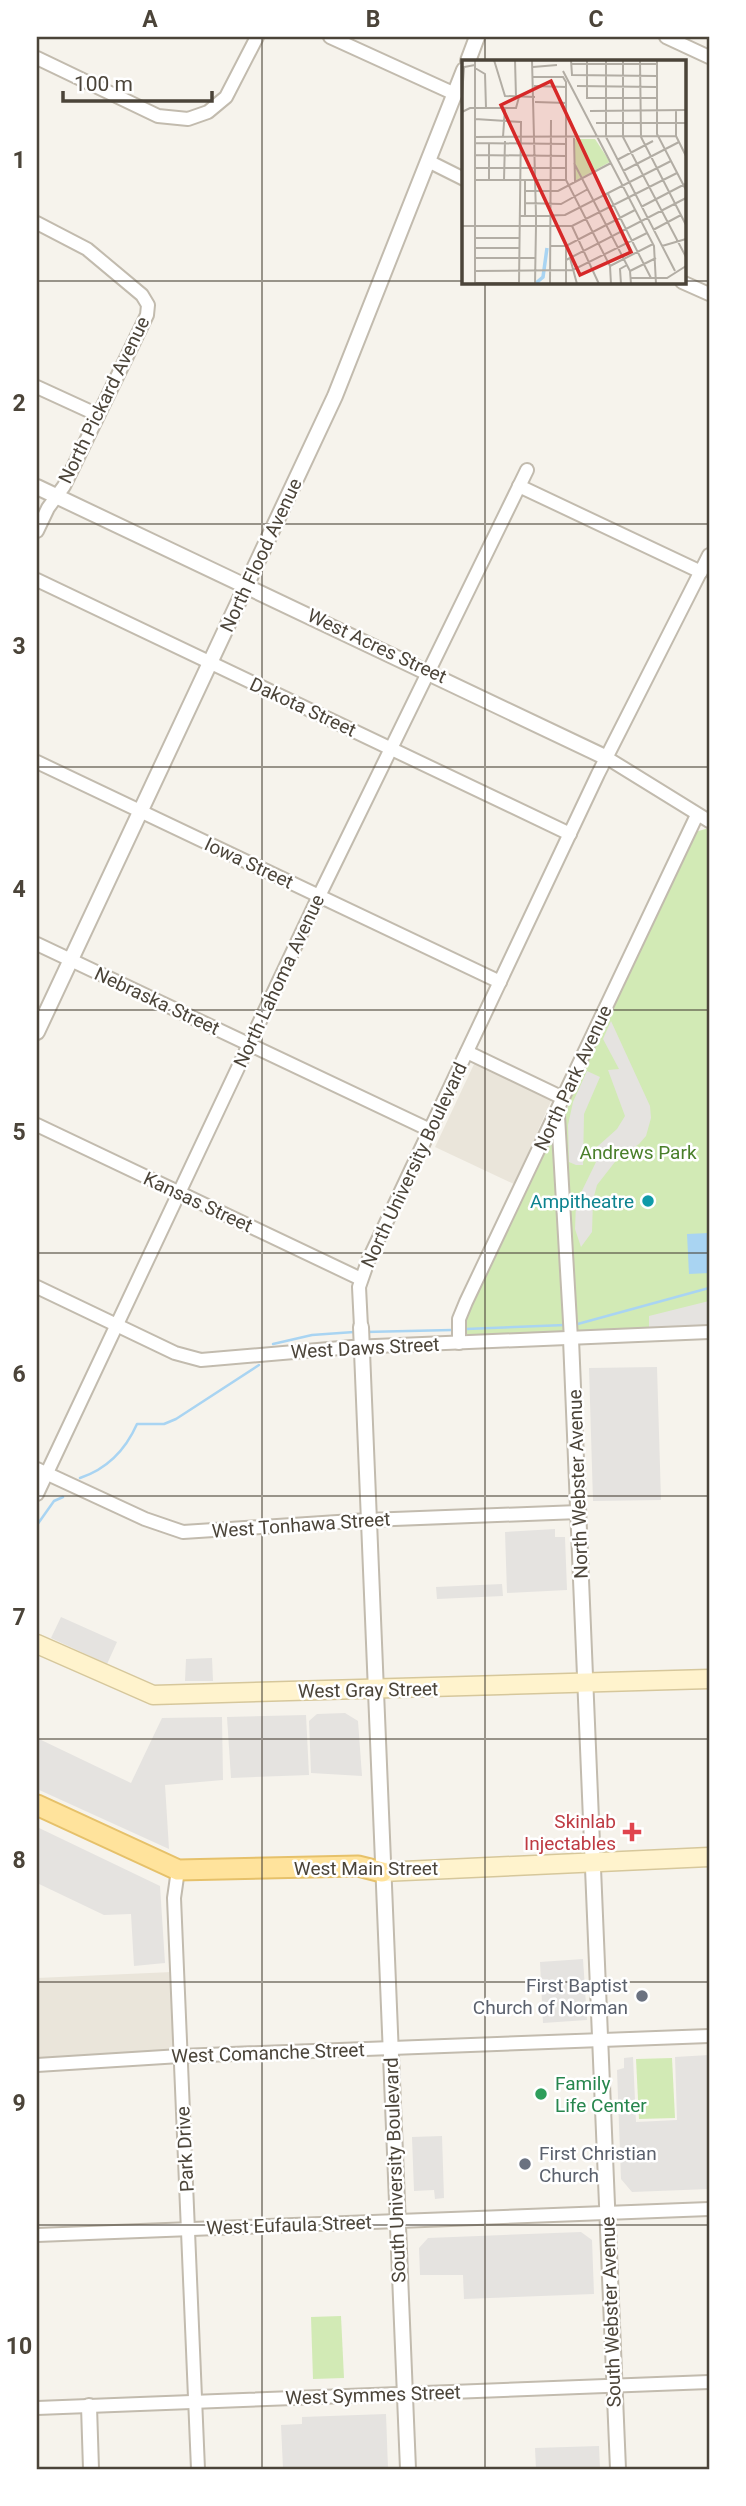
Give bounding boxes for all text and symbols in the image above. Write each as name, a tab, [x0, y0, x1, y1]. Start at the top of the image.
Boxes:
text: A	[142, 6, 158, 33]
text: B	[366, 6, 380, 33]
text: C	[588, 6, 604, 33]
scale bar	[63, 60, 212, 104]
inset map	[462, 60, 686, 284]
text: 100 m	[74, 72, 133, 96]
text: 1	[12, 147, 26, 174]
street label: North Pickard Avenue	[54, 313, 154, 487]
text: 2	[12, 390, 26, 417]
street label: North Flood Avenue	[215, 474, 307, 636]
street label: West Acres Street	[304, 604, 450, 688]
text: 3	[12, 633, 26, 660]
street label: Dakota Street	[246, 672, 360, 742]
street label: Iowa Street	[201, 832, 297, 894]
text: 4	[12, 876, 26, 903]
street label: North Lahoma Avenue	[229, 891, 329, 1071]
street label: Nebraska Street	[91, 962, 223, 1040]
street label: North Park Avenue	[529, 1002, 617, 1154]
street label: North University Boulevard	[356, 1059, 472, 1271]
text: 5	[12, 1119, 26, 1146]
park label: Andrews Park	[579, 1141, 697, 1164]
street label: Kansas Street	[140, 1167, 256, 1237]
place label: Ampitheatre	[530, 1190, 634, 1213]
marker: Ampitheatre	[640, 1193, 656, 1209]
street label: West Daws Street	[290, 1333, 440, 1363]
text: 6	[12, 1361, 26, 1388]
street label: North Webster Avenue	[563, 1389, 593, 1579]
street label: West Tonhawa Street	[211, 1507, 391, 1543]
text: 7	[12, 1604, 26, 1631]
street label: West Gray Street	[298, 1677, 438, 1703]
place label: Skinlab Injectables	[524, 1810, 616, 1855]
marker: Skinlab Injectables	[622, 1822, 642, 1842]
text: 8	[12, 1847, 26, 1874]
street label: West Main Street	[294, 1857, 438, 1880]
place label: First Baptist Church of Norman	[473, 1974, 628, 2019]
marker: First Baptist Church of Norman	[634, 1988, 650, 2004]
street label: West Comanche Street	[171, 2038, 365, 2068]
street label: South University Boulevard	[380, 2057, 410, 2283]
place label: Family Life Center	[555, 2072, 647, 2117]
marker: Family Life Center	[533, 2086, 549, 2102]
text: 9	[12, 2090, 26, 2117]
street label: Park Drive	[171, 2106, 199, 2192]
place label: First Christian Church	[539, 2142, 657, 2187]
marker: First Christian Church	[517, 2156, 533, 2172]
street label: West Eufaula Street	[206, 2211, 372, 2239]
street label: South Webster Avenue	[596, 2216, 626, 2408]
text: 10	[6, 2333, 32, 2360]
street label: West Symmes Street	[285, 2380, 461, 2410]

